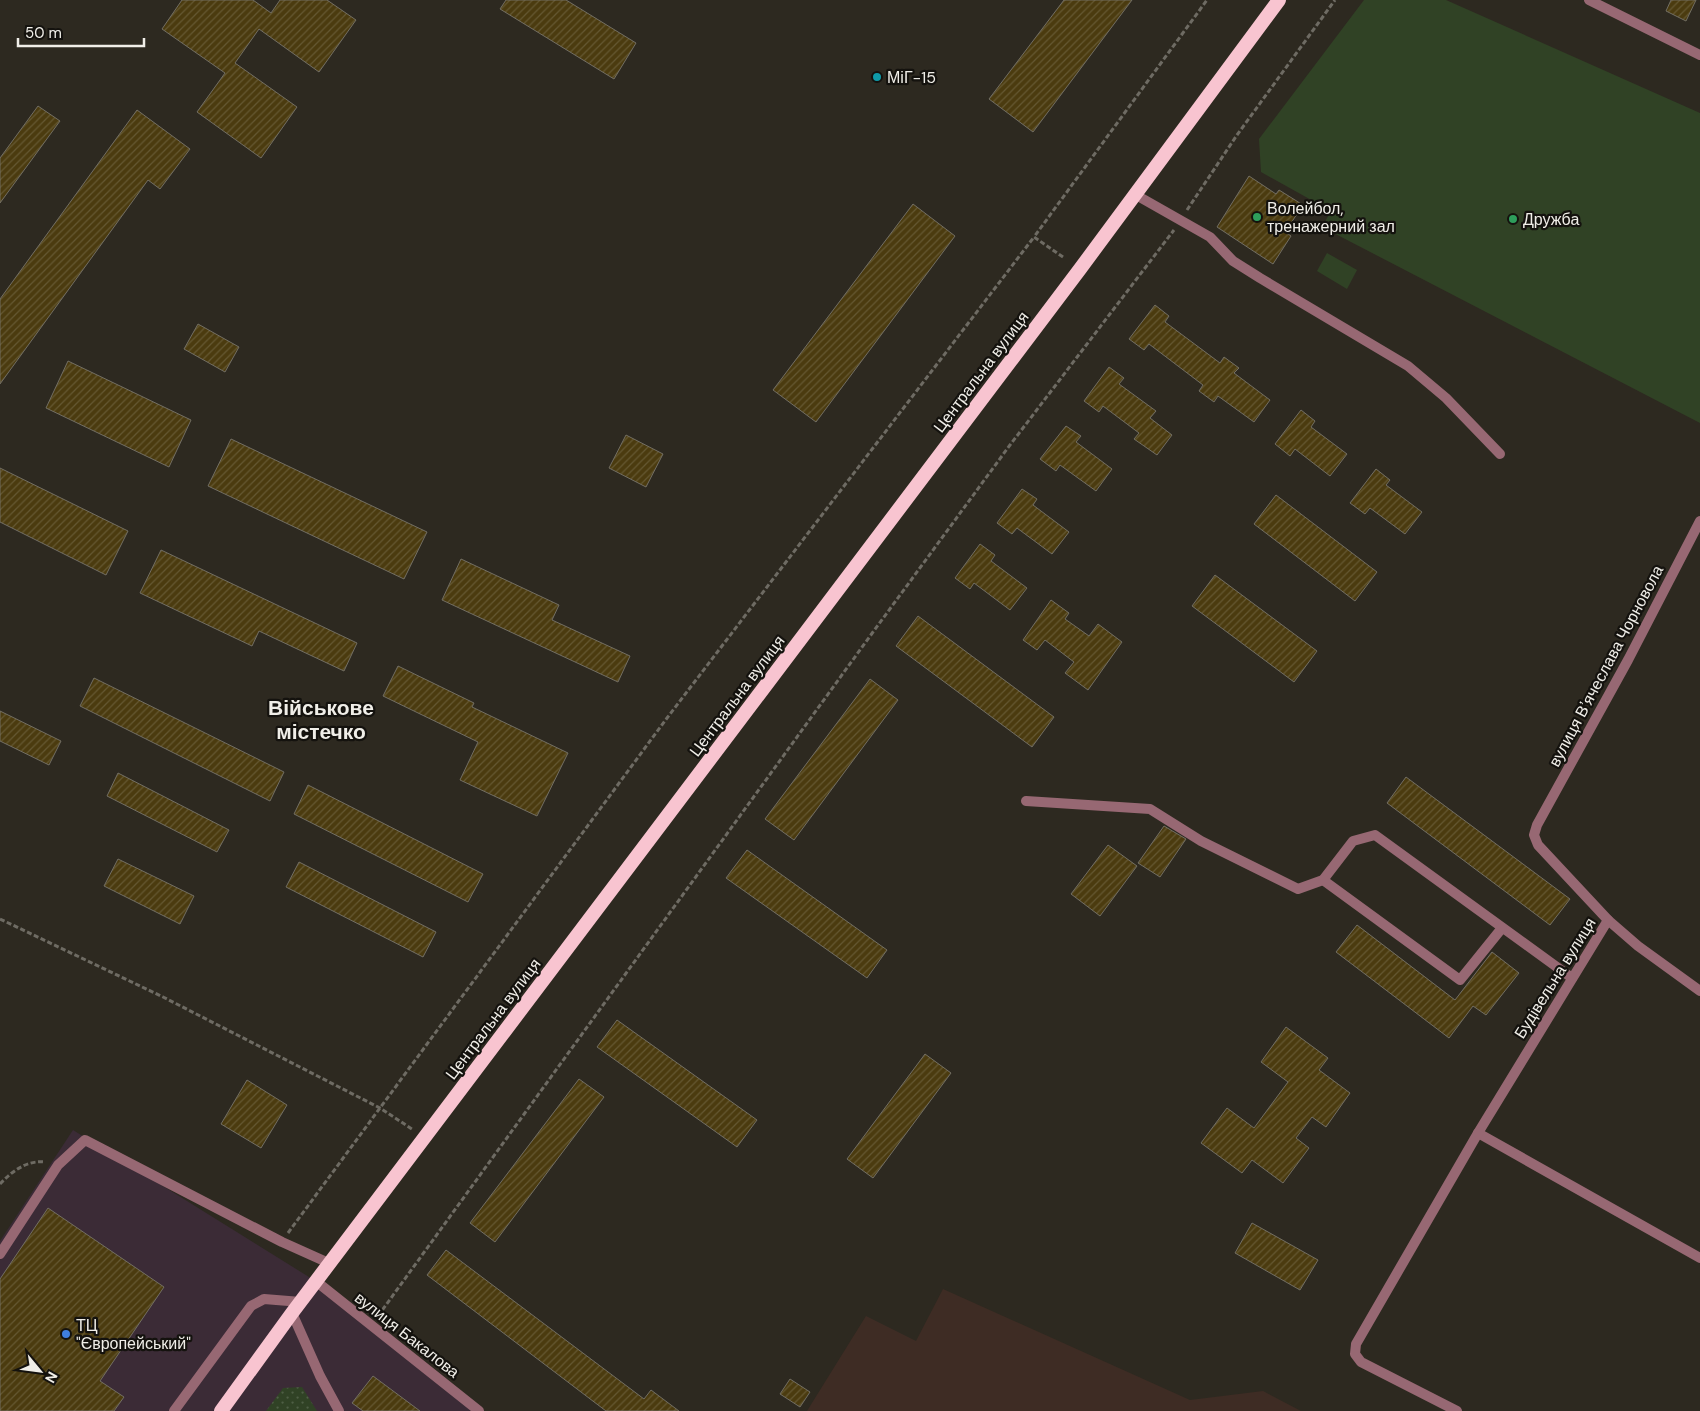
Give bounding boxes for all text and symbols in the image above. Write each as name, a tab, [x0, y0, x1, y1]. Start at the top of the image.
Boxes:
scale bar	[18, 15, 144, 47]
text: 50 m	[25, 23, 62, 43]
place label: МіГ-15	[887, 67, 936, 88]
marker: МіГ-15	[871, 71, 883, 83]
place label: Волейбол, тренажерний зал	[1267, 198, 1395, 237]
place label: Дружба	[1523, 209, 1579, 230]
marker: Волейбол, тренажерний зал	[1251, 211, 1263, 223]
marker: Дружба	[1507, 213, 1519, 225]
street label: Центральна вулиця	[929, 307, 1033, 437]
street label: вулиця Вʼячеслава Чорновола	[1544, 562, 1668, 770]
street label: Центральна вулиця	[685, 631, 789, 761]
district label: Військове містечко	[268, 694, 374, 746]
street label: Будівельна вулиця	[1509, 914, 1601, 1042]
street label: Центральна вулиця	[441, 954, 545, 1084]
street label: вулиця Бакалова	[350, 1287, 464, 1383]
place label: ТЦ "Європейський"	[76, 1315, 191, 1354]
marker: ТЦ "Європейський"	[60, 1328, 72, 1340]
north arrow	[15, 1346, 65, 1396]
text: N	[41, 1368, 62, 1386]

